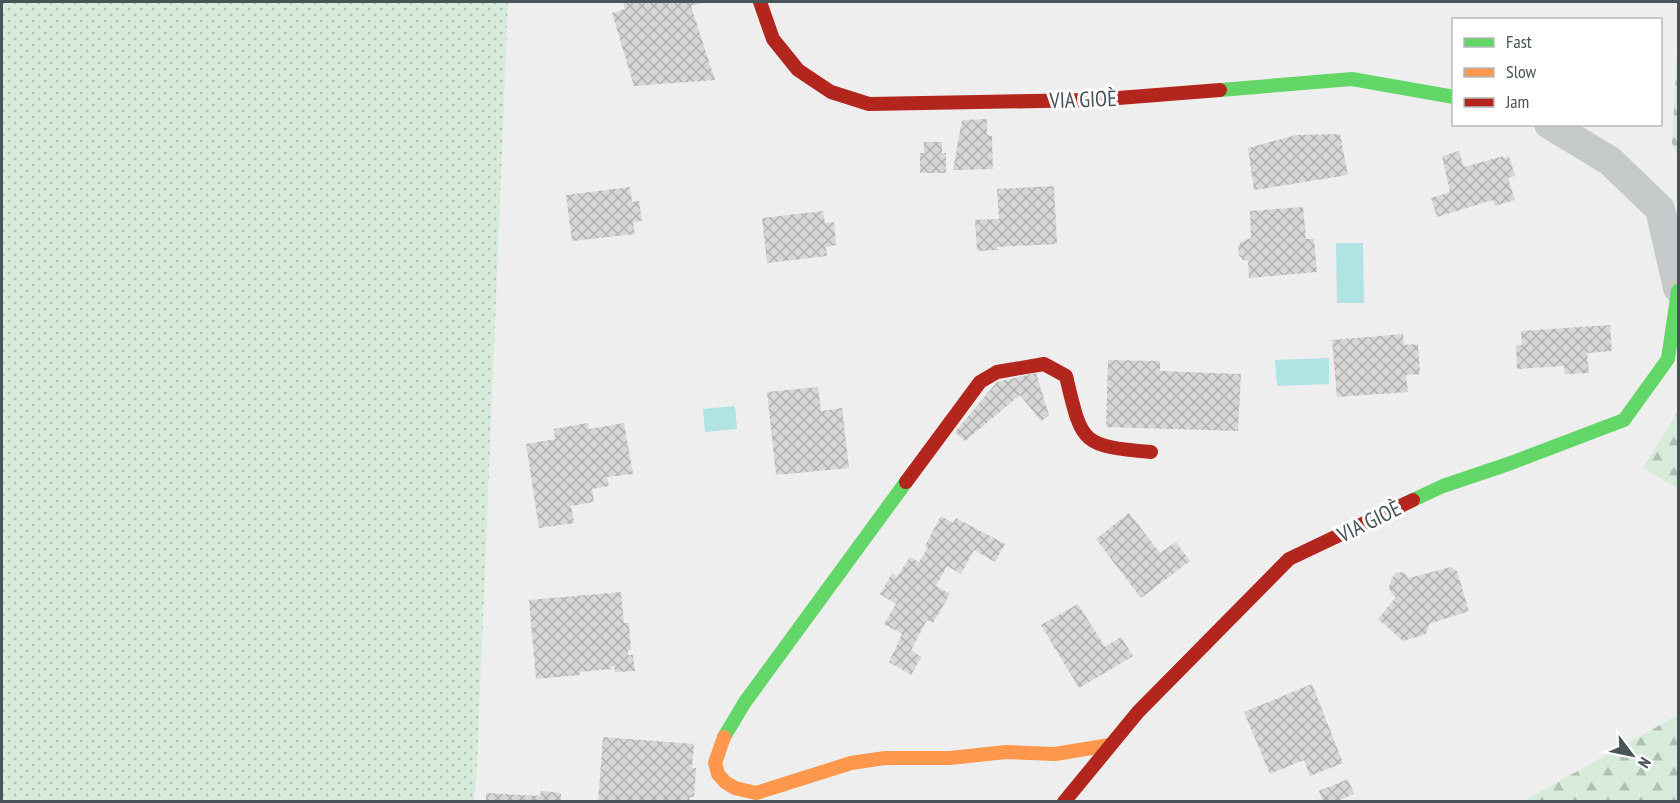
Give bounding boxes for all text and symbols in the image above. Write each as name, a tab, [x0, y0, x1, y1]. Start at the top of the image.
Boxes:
legend	[1452, 18, 1662, 126]
text: Fast	[1506, 30, 1532, 53]
text: Slow	[1506, 60, 1537, 83]
street label: VIA GIOÈ	[1048, 84, 1117, 114]
text: Jam	[1505, 90, 1529, 113]
street label: VIA GIOÈ	[1332, 494, 1405, 549]
north arrow	[1602, 725, 1662, 785]
text: N	[1634, 754, 1655, 772]

